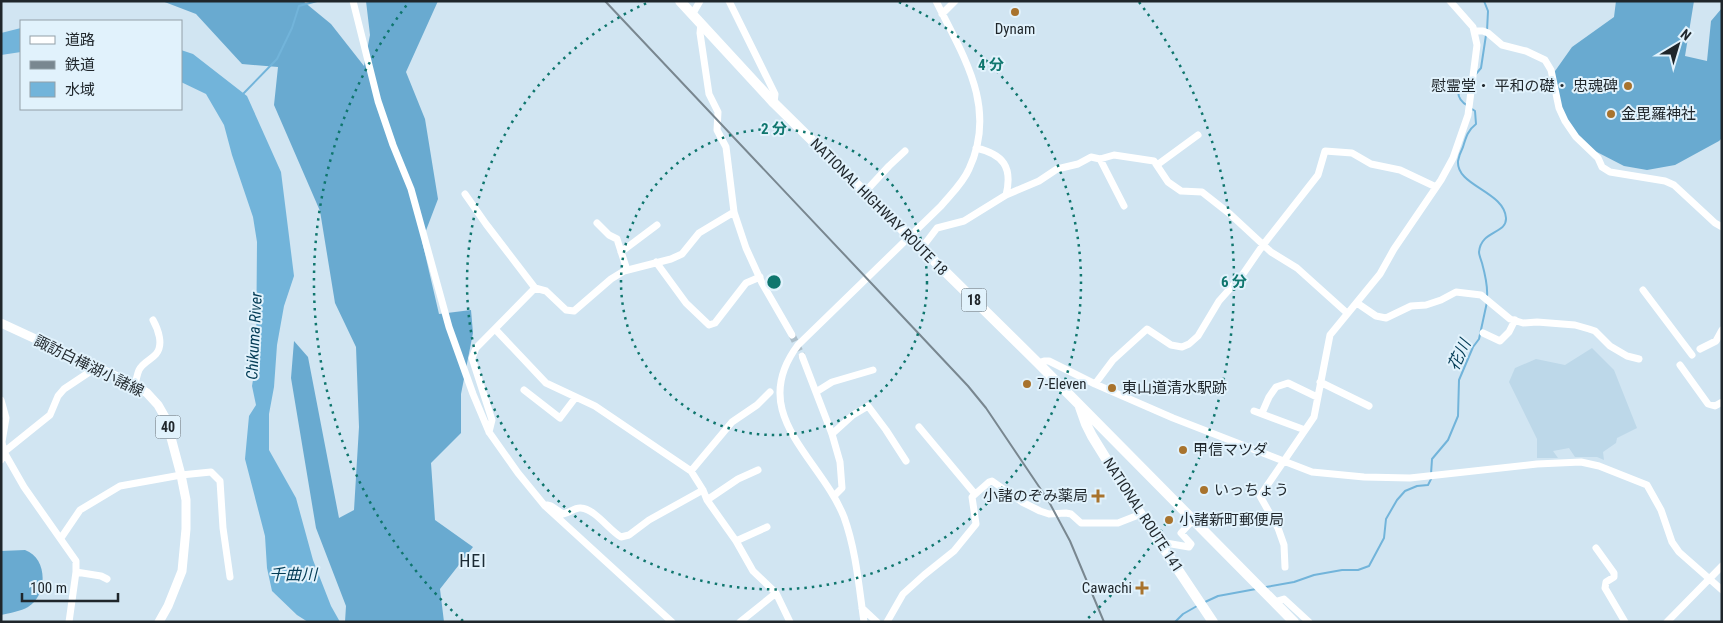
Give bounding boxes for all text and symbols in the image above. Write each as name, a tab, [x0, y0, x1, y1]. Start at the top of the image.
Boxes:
marker: Dynam	[1009, 6, 1021, 18]
legend	[20, 20, 182, 110]
place label: Dynam	[995, 20, 1035, 38]
north arrow	[1653, 20, 1703, 70]
text: N	[1678, 26, 1694, 44]
text: 道路	[65, 31, 95, 49]
text: 鉄道	[65, 56, 95, 74]
text: 4 分	[978, 56, 1004, 74]
place label: 慰霊堂・ 平和の礎・ 忠魂碑	[1431, 77, 1618, 95]
marker: 慰霊堂・ 平和の礎・ 忠魂碑	[1622, 80, 1634, 92]
text: 水域	[65, 81, 95, 99]
place label: 金毘羅神社	[1621, 105, 1696, 123]
marker: 金毘羅神社	[1605, 108, 1617, 120]
text: 2 分	[761, 120, 787, 138]
street label: NATIONAL HIGHWAY ROUTE 18	[807, 135, 951, 279]
centre of rings	[765, 273, 783, 291]
text: 6 分	[1221, 273, 1247, 291]
road number: 18	[962, 288, 986, 312]
water label: Chikuma River	[242, 291, 266, 380]
street label: 諏訪白樺湖小諸線	[31, 332, 147, 400]
water label: 花川	[1444, 335, 1475, 374]
place label: 7-Eleven	[1037, 375, 1087, 393]
marker: 7-Eleven	[1021, 378, 1033, 390]
place label: 東山道清水駅跡	[1122, 379, 1227, 397]
marker: 東山道清水駅跡	[1106, 382, 1118, 394]
road number: 40	[156, 416, 180, 438]
place label: 甲信マツダ	[1193, 441, 1268, 459]
marker: 甲信マツダ	[1177, 444, 1189, 456]
street label: NATIONAL ROUTE 141	[1099, 454, 1187, 576]
place label: いっちょう	[1214, 481, 1289, 499]
marker: いっちょう	[1198, 484, 1210, 496]
place label: 小諸のぞみ薬局	[983, 487, 1088, 505]
marker: 小諸のぞみ薬局	[1092, 490, 1104, 502]
place label: 小諸新町郵便局	[1179, 511, 1284, 529]
marker: 小諸新町郵便局	[1163, 514, 1175, 526]
district label: HEI	[459, 550, 487, 571]
water label: 千曲川	[269, 565, 319, 584]
scale bar	[22, 570, 119, 602]
text: 100 m	[30, 579, 67, 597]
place label: Cawachi	[1082, 579, 1132, 597]
marker: Cawachi	[1136, 582, 1148, 594]

